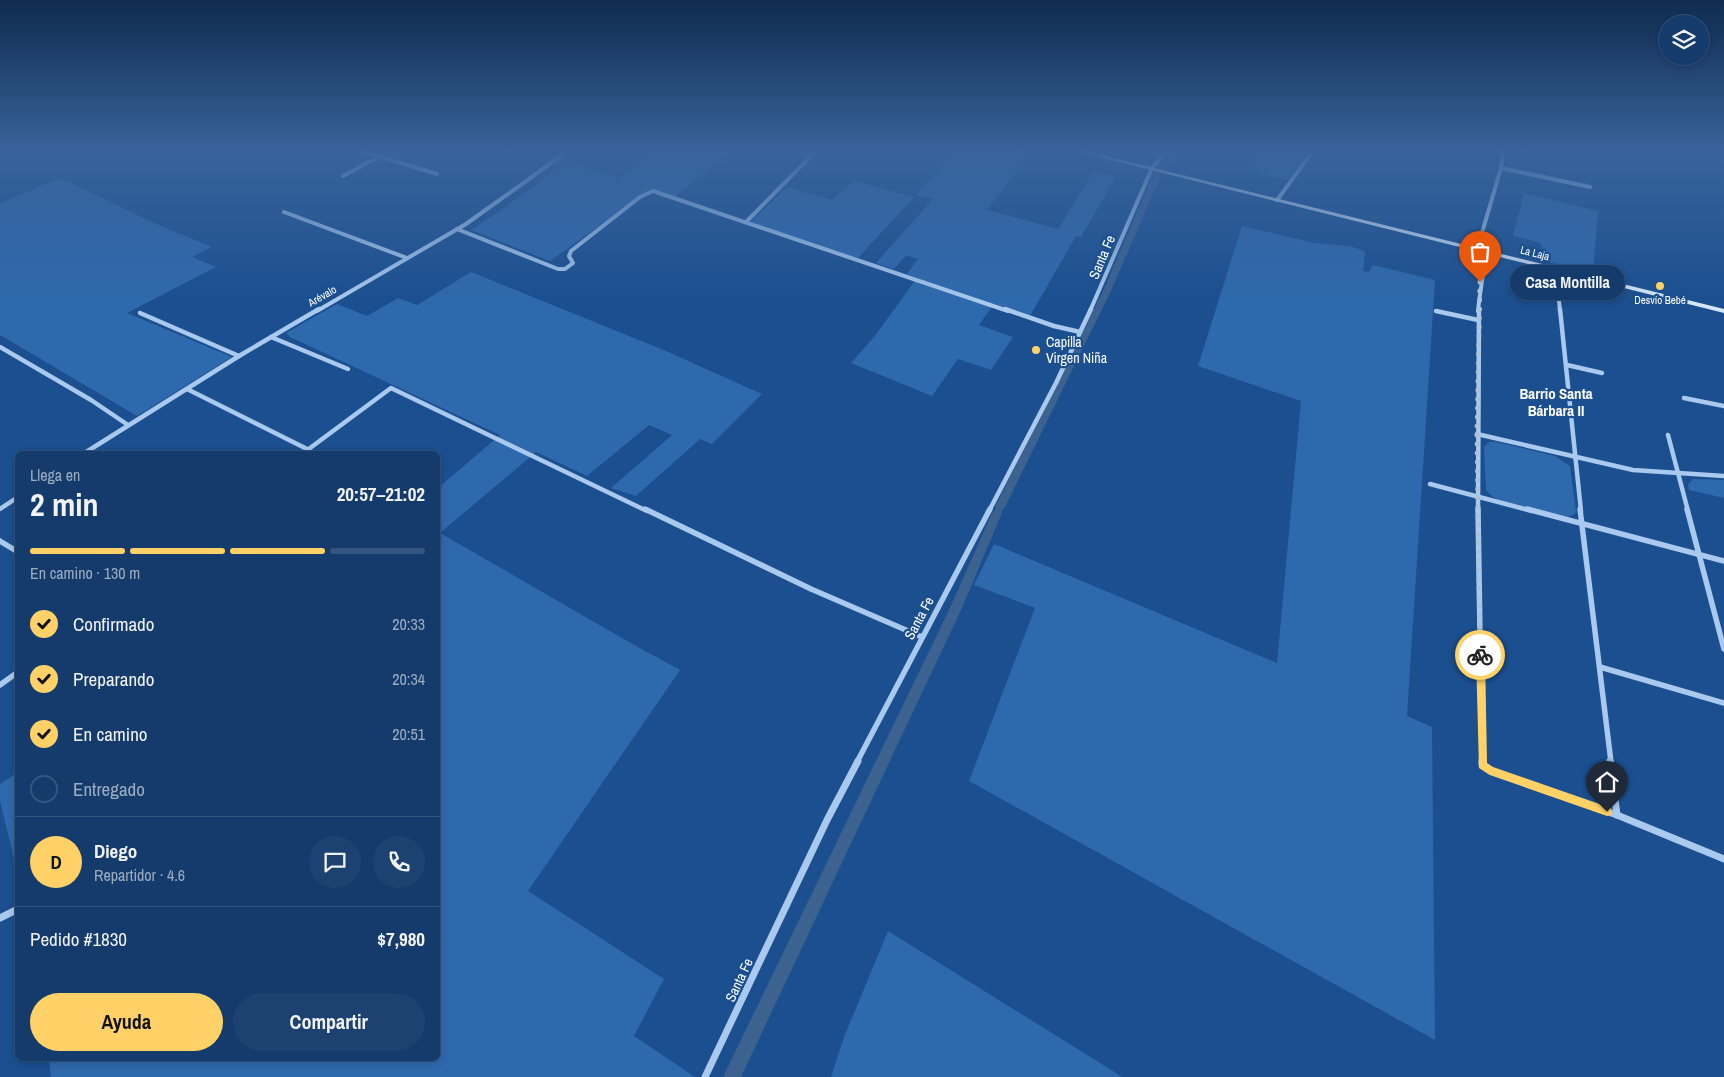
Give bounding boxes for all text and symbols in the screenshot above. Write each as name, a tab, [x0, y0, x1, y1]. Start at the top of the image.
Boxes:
map controls	[1659, 15, 1709, 65]
button: layers	[1659, 15, 1709, 65]
pin	[1459, 231, 1501, 282]
street label: Santa Fe	[1085, 232, 1119, 282]
icon: bag	[1466, 238, 1494, 266]
street label: La Laja	[1519, 243, 1551, 263]
callout: Casa Montilla	[1510, 264, 1625, 300]
text: Casa Montilla	[1525, 271, 1610, 293]
marker: Desvío Bebé	[1654, 280, 1666, 292]
street label: Arévalo	[304, 282, 339, 310]
place label: Desvío Bebé	[1634, 293, 1686, 307]
place label: Capilla Virgen Niña	[1046, 333, 1108, 367]
marker: Capilla Virgen Niña	[1030, 344, 1042, 356]
district label: Barrio Santa Bárbara II	[1519, 383, 1593, 421]
text: Llega en	[30, 464, 80, 486]
text: 20:57–21:02	[337, 481, 425, 507]
text: 2 min	[30, 483, 99, 526]
text: En camino · 130 m	[30, 562, 140, 584]
street label: Santa Fe	[900, 593, 938, 643]
icon: check	[30, 610, 58, 638]
text: Confirmado	[73, 611, 154, 637]
text: 20:33	[392, 613, 425, 635]
courier	[1455, 630, 1505, 680]
icon: bike	[1466, 641, 1494, 669]
icon: check	[30, 665, 58, 693]
text: Preparando	[73, 666, 154, 692]
text: 20:34	[392, 668, 425, 690]
icon: check	[30, 720, 58, 748]
text: En camino	[73, 721, 147, 747]
text: 20:51	[392, 723, 425, 745]
pin	[1586, 761, 1628, 812]
icon: home	[1593, 768, 1621, 796]
text: Entregado	[73, 776, 145, 802]
button: chat	[309, 836, 361, 888]
button: phone	[373, 836, 425, 888]
text: Diego	[94, 838, 137, 864]
text: D	[50, 849, 62, 875]
text: Repartidor · 4.6	[94, 864, 185, 886]
text: Pedido #1830	[30, 926, 127, 952]
text: $7,980	[377, 926, 425, 952]
street label: Santa Fe	[721, 955, 757, 1005]
button: Ayuda	[30, 993, 223, 1051]
button: Compartir	[233, 993, 425, 1051]

